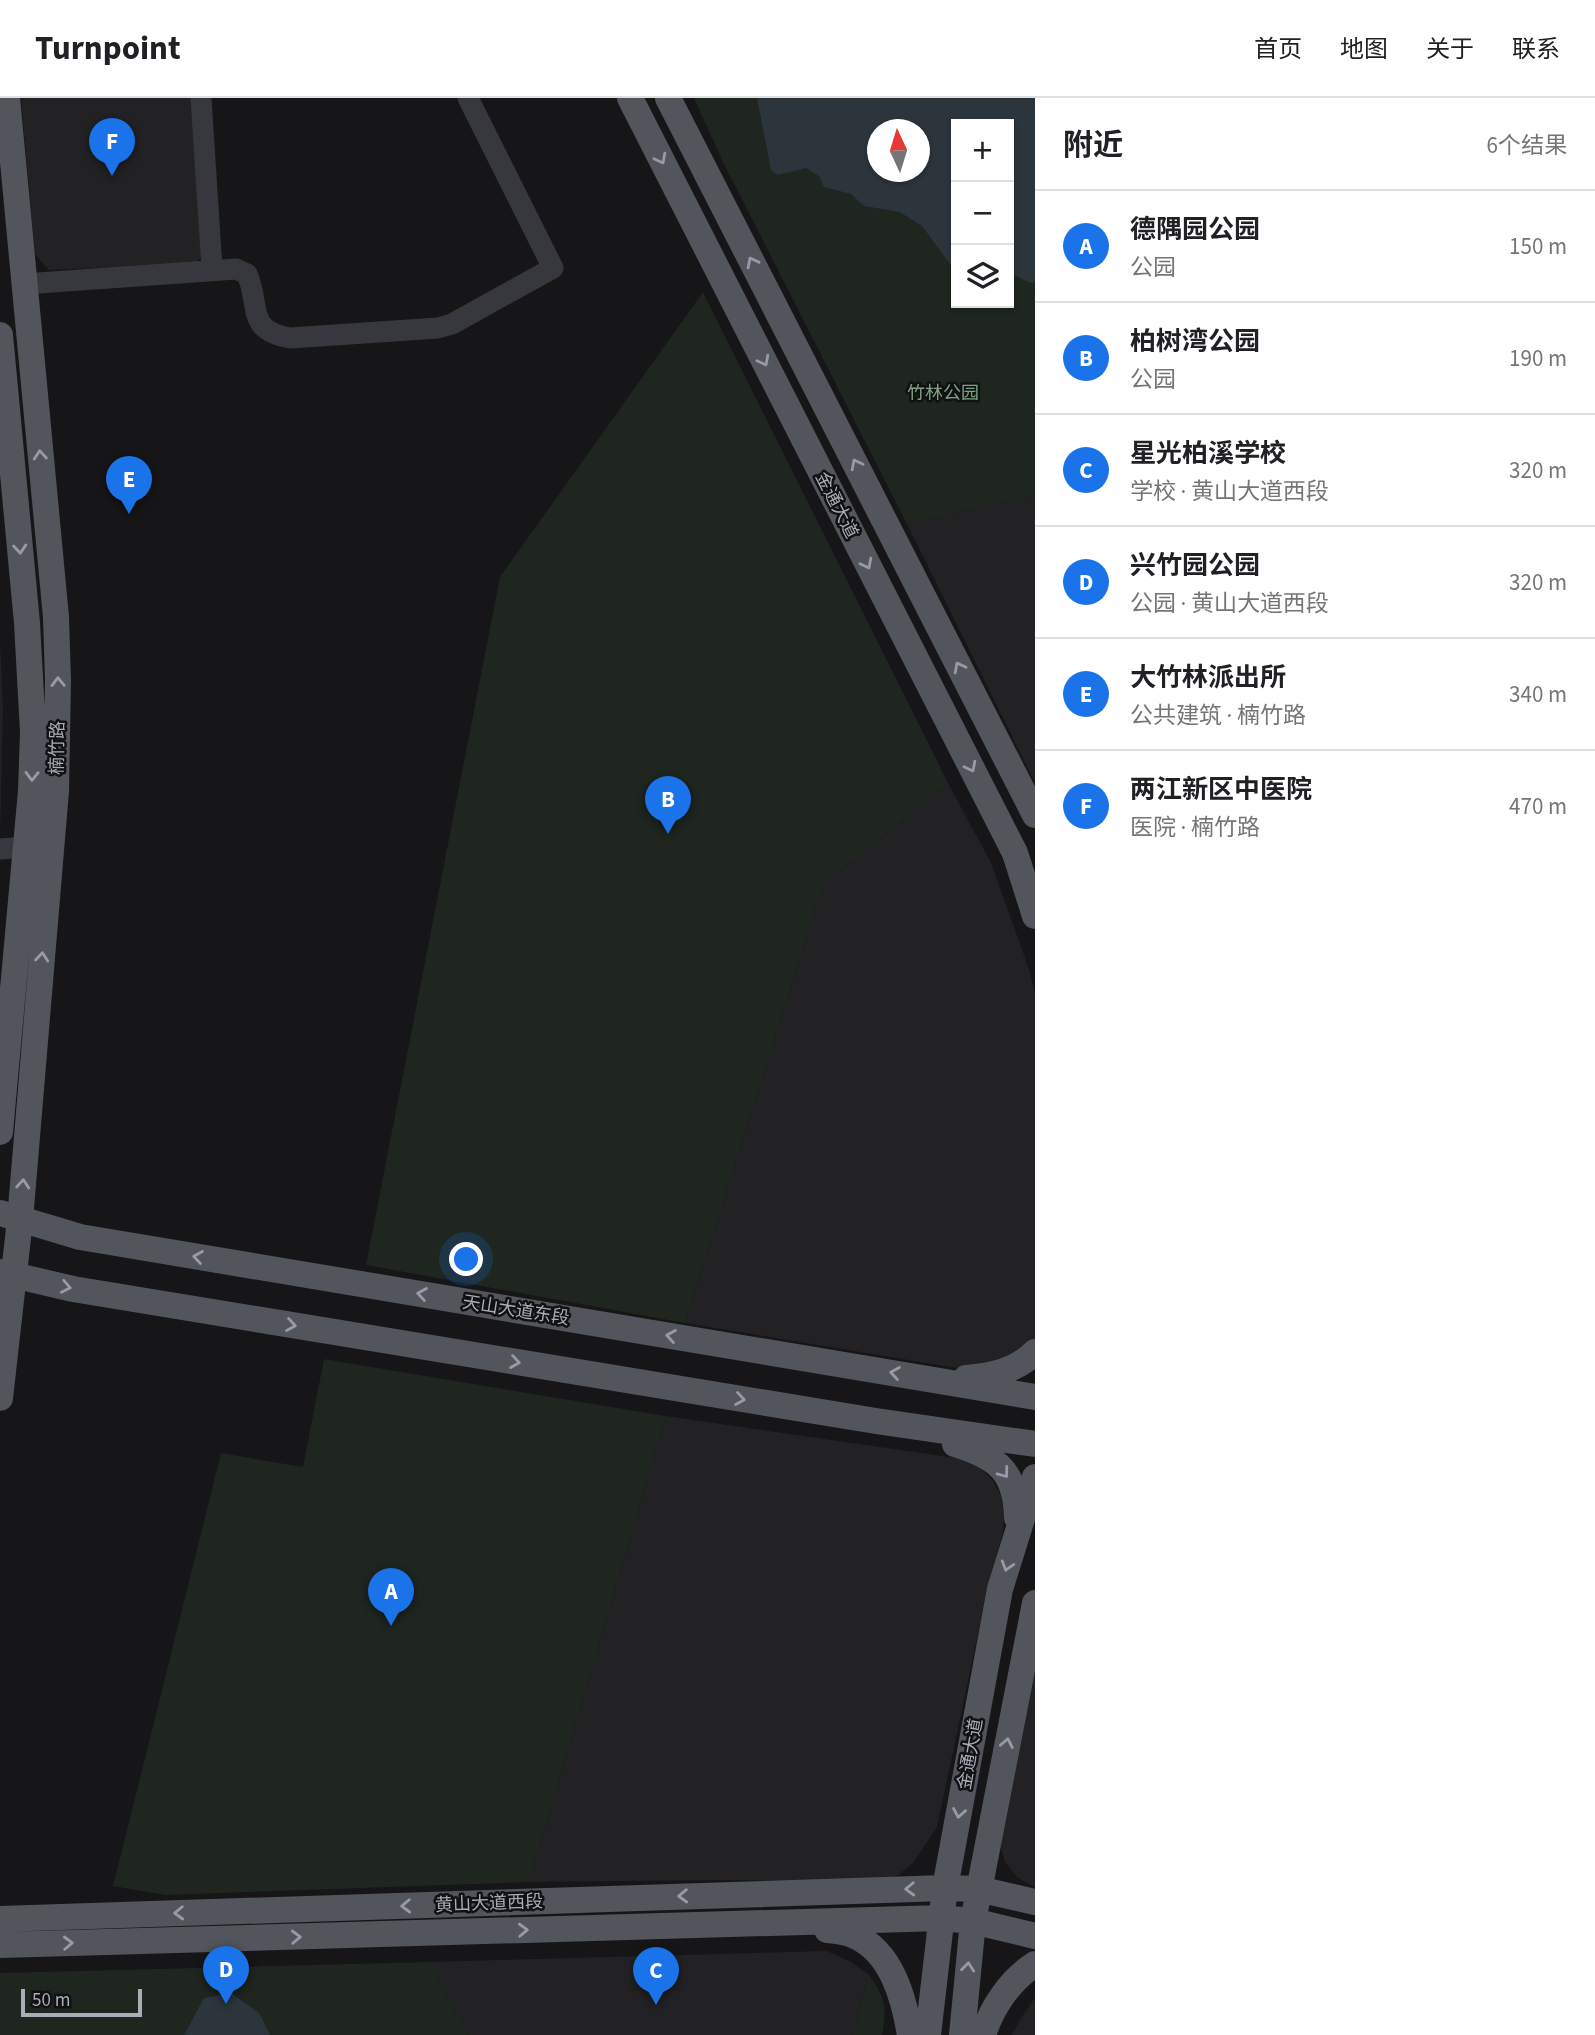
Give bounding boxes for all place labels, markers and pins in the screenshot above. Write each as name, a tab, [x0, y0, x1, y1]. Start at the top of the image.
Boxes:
pin: F	[89, 118, 135, 176]
pin: E	[106, 456, 152, 514]
pin: B	[645, 776, 691, 834]
pin: A	[368, 1568, 414, 1626]
pin: D	[203, 1946, 249, 2004]
pin: C	[633, 1947, 679, 2005]

